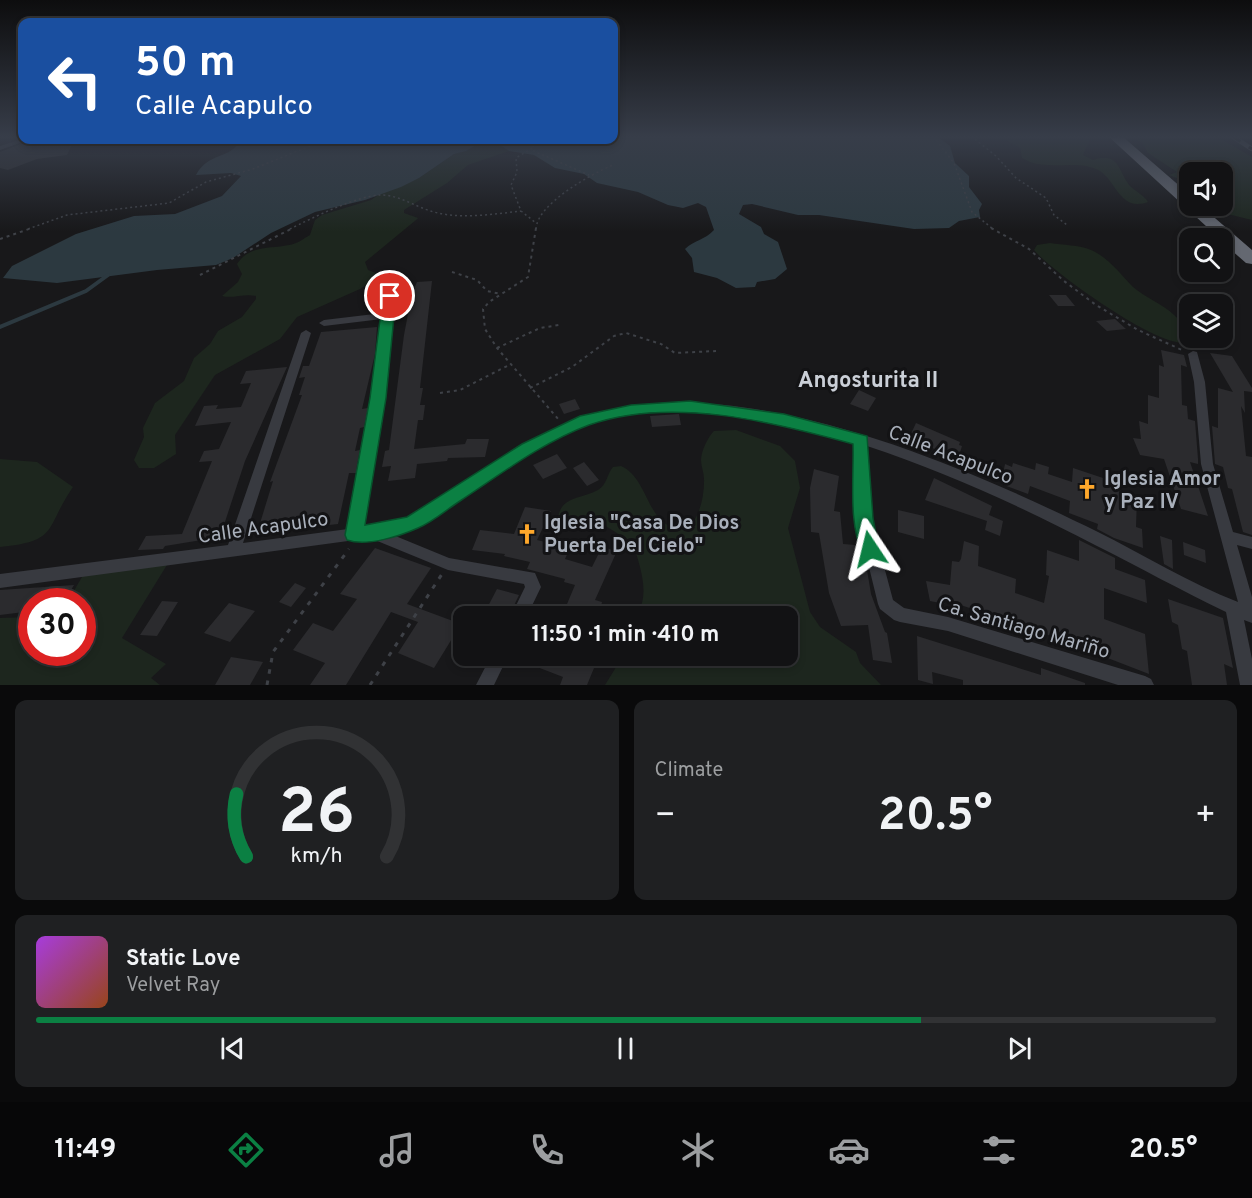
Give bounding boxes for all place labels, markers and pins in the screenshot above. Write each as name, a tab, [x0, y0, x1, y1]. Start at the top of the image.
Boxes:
pin	[364, 270, 415, 321]
place label: Iglesia Amor y Paz IV	[1104, 467, 1221, 516]
church icon: Iglesia Amor y Paz IV	[1075, 477, 1099, 501]
place label: Iglesia "Casa De Dios Puerta Del Cielo"	[544, 511, 739, 560]
church icon: Iglesia "Casa De Dios Puerta Del Cielo"	[515, 522, 539, 546]

